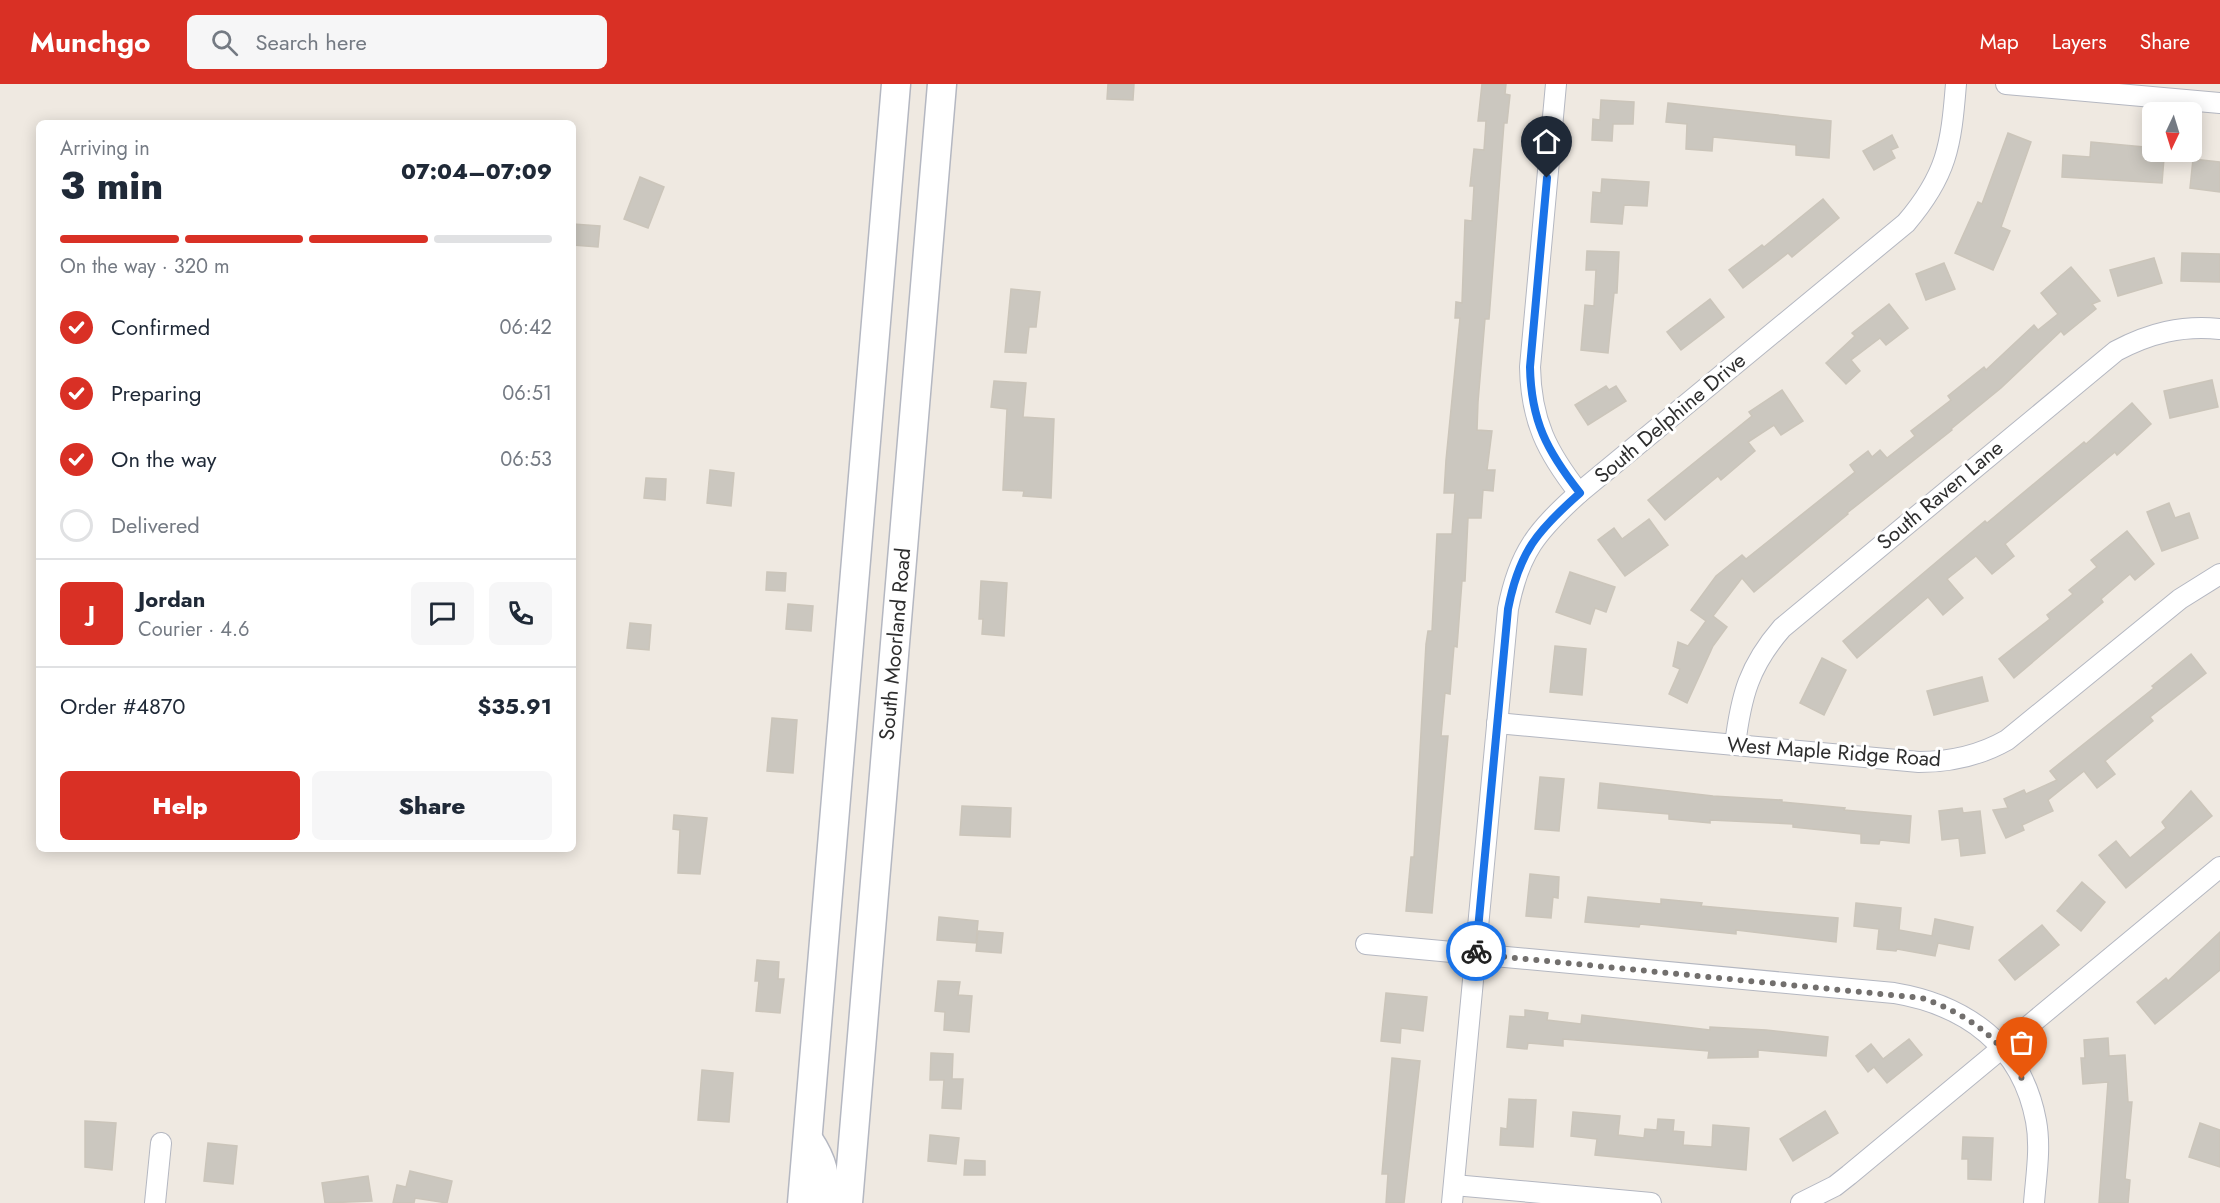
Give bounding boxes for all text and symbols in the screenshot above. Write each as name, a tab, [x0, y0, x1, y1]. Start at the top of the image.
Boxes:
search box	[187, 15, 607, 69]
text: Munchgo	[30, 22, 151, 63]
icon: search	[208, 26, 241, 59]
text: Search here	[256, 26, 367, 58]
text: Map	[1980, 27, 2019, 57]
text: Layers	[2052, 27, 2107, 57]
text: Share	[2140, 27, 2190, 57]
north arrow	[2142, 102, 2202, 162]
map controls	[2142, 102, 2202, 162]
pin	[1521, 116, 1572, 178]
icon: home	[1530, 125, 1563, 158]
text: Arriving in	[60, 134, 150, 163]
text: 07:04–07:09	[401, 155, 552, 187]
text: 3 min	[60, 157, 163, 214]
text: On the way · 320 m	[60, 252, 230, 281]
icon: check	[60, 311, 93, 344]
text: Confirmed	[111, 311, 210, 343]
text: 06:42	[499, 313, 552, 342]
street label: South Delphine Drive	[1588, 345, 1752, 490]
icon: check	[60, 377, 93, 410]
text: Preparing	[111, 377, 202, 409]
text: 06:51	[502, 379, 552, 408]
street label: South Raven Lane	[1870, 433, 2010, 557]
icon: check	[60, 443, 93, 476]
text: On the way	[111, 443, 216, 475]
text: 06:53	[500, 445, 552, 474]
text: Delivered	[111, 509, 200, 541]
street label: South Moorland Road	[872, 547, 918, 741]
button: chat	[411, 582, 474, 645]
button: phone	[489, 582, 552, 645]
text: Jordan	[138, 583, 205, 615]
text: J	[88, 597, 95, 629]
text: Courier · 4.6	[138, 615, 250, 644]
text: Order #4870	[60, 690, 186, 722]
text: $35.91	[477, 690, 552, 722]
street label: West Maple Ridge Road	[1726, 730, 1942, 774]
button: Help	[60, 771, 300, 840]
button: Share	[312, 771, 552, 840]
courier	[1446, 921, 1506, 981]
icon: bike	[1460, 935, 1493, 968]
pin	[1996, 1017, 2047, 1079]
icon: bag	[2005, 1026, 2038, 1059]

